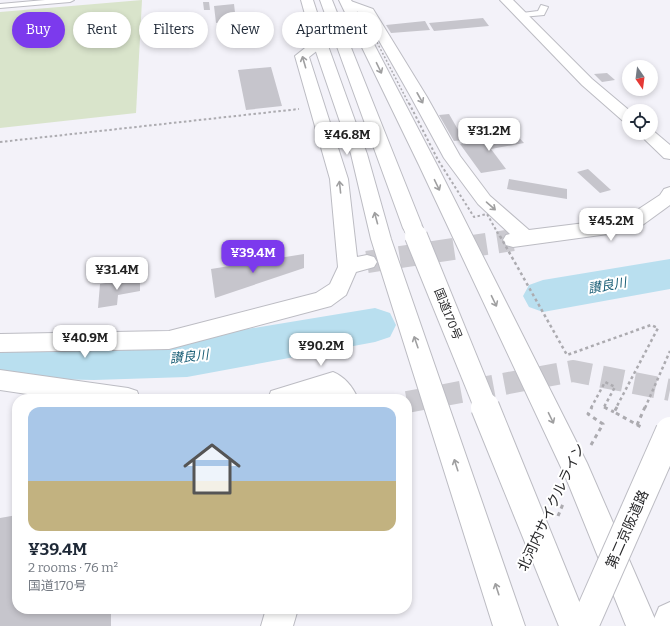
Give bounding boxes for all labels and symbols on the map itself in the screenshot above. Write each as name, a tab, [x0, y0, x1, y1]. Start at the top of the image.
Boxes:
one-way arrow	[300, 56, 307, 69]
north arrow	[622, 60, 658, 96]
one-way arrow	[376, 62, 384, 74]
one-way arrow	[416, 92, 424, 104]
pin: ¥31.2M	[456, 118, 522, 152]
pin: ¥46.8M	[314, 122, 380, 156]
one-way arrow	[434, 178, 441, 190]
one-way arrow	[336, 181, 343, 194]
one-way arrow	[486, 202, 496, 211]
pin: ¥45.2M	[578, 208, 644, 242]
one-way arrow	[371, 212, 379, 225]
pin: ¥39.4M	[220, 240, 286, 274]
pin: ¥31.4M	[84, 257, 150, 291]
water label: 讃良川	[587, 274, 630, 296]
street label: 国道170号	[431, 286, 465, 342]
one-way arrow	[491, 295, 498, 307]
pin: ¥40.9M	[52, 325, 118, 359]
pin: ¥90.2M	[288, 333, 354, 367]
one-way arrow	[412, 335, 419, 348]
water label: 讃良川	[169, 347, 211, 366]
one-way arrow	[548, 412, 555, 424]
street label: 北河内サイクルライン	[514, 440, 589, 574]
one-way arrow	[452, 460, 460, 472]
street label: 第二京阪道路	[603, 487, 652, 571]
one-way arrow	[493, 583, 500, 596]

